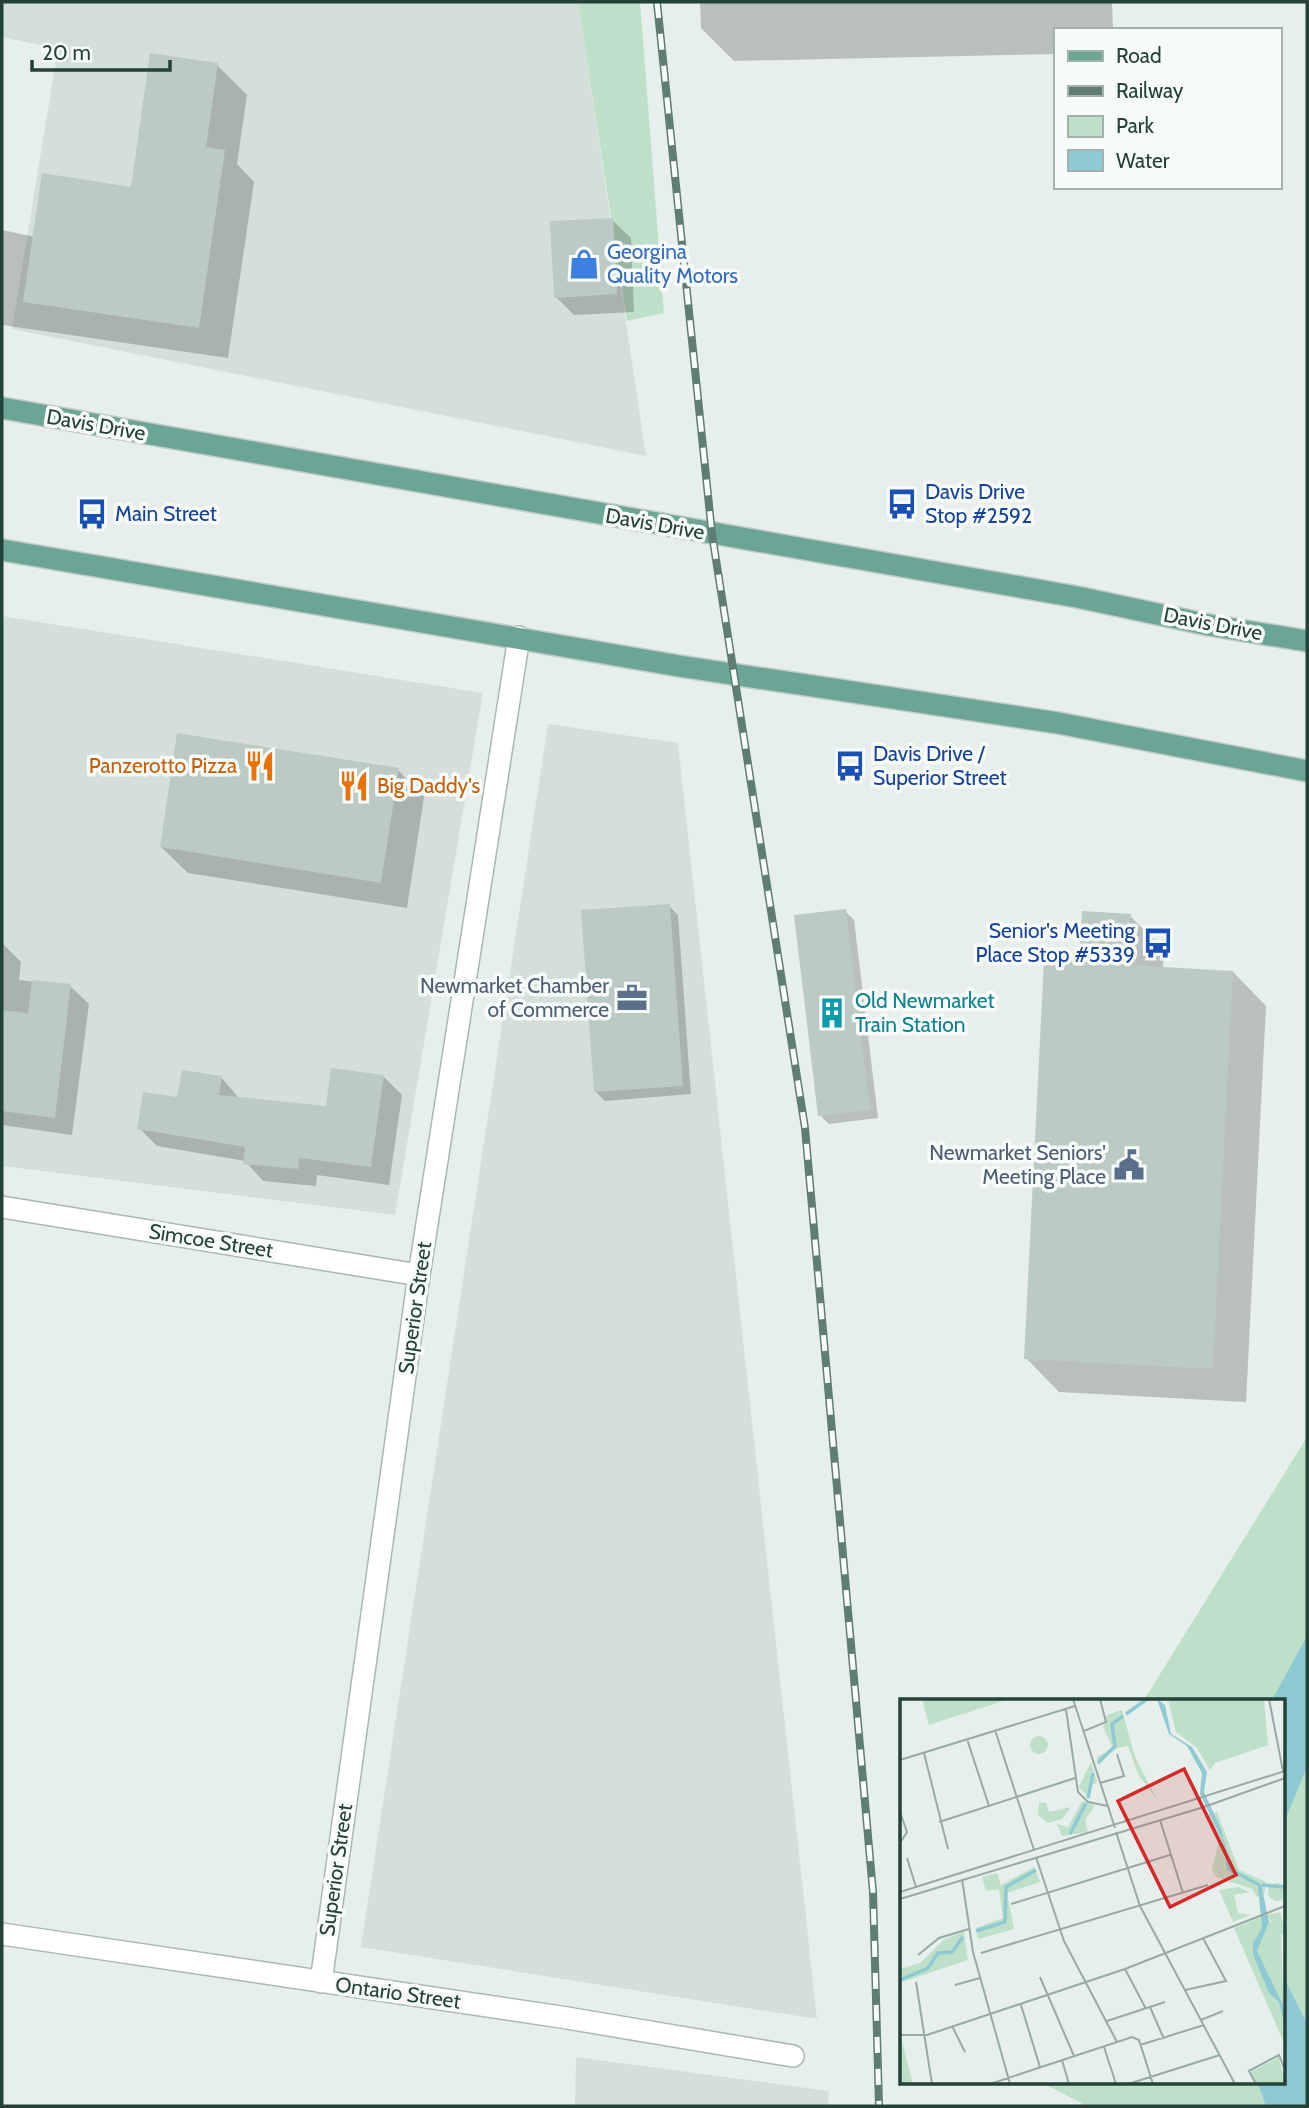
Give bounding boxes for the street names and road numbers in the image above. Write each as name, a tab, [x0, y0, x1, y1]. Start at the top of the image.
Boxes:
street label: Davis Drive	[45, 404, 148, 446]
street label: Davis Drive	[604, 503, 707, 545]
street label: Davis Drive	[1162, 602, 1265, 645]
street label: Simcoe Street	[147, 1218, 275, 1263]
street label: Superior Street	[393, 1240, 436, 1376]
street label: Superior Street	[314, 1802, 357, 1938]
street label: Ontario Street	[334, 1971, 462, 2014]

